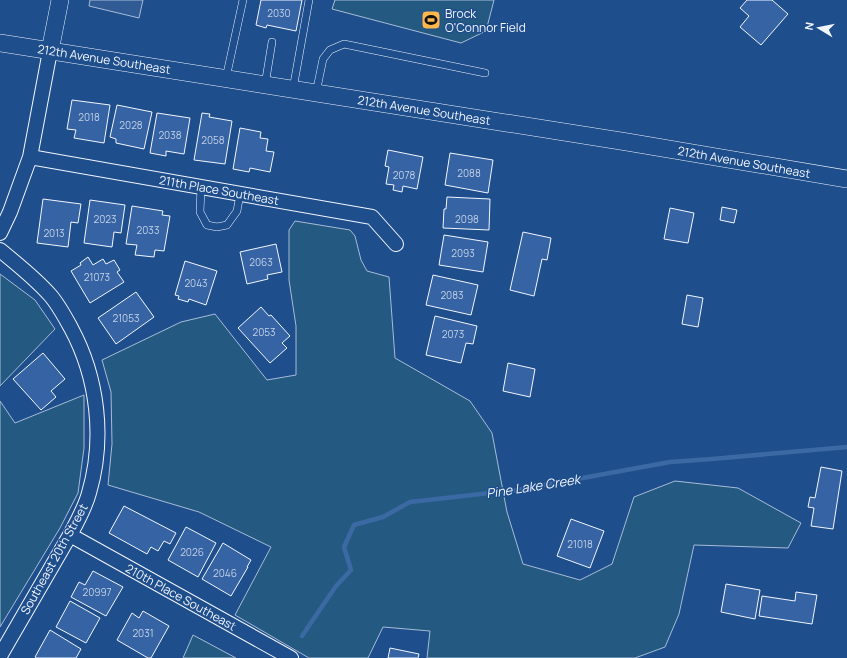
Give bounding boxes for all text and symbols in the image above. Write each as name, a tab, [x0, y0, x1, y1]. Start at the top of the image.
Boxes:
place label: Brock O'Connor Field	[445, 5, 526, 36]
house number: 2030	[267, 6, 291, 20]
north arrow	[799, 8, 839, 48]
sports icon: Brock O'Connor Field	[420, 9, 442, 31]
text: N	[801, 21, 817, 31]
street label: 212th Avenue Southeast	[36, 40, 172, 78]
street label: 212th Avenue Southeast	[356, 91, 492, 129]
house number: 2018	[78, 110, 100, 124]
house number: 2028	[119, 118, 143, 132]
house number: 2038	[158, 128, 182, 142]
house number: 2058	[201, 133, 225, 147]
street label: 212th Avenue Southeast	[676, 142, 812, 182]
house number: 2088	[457, 166, 481, 180]
house number: 2078	[393, 168, 416, 182]
street label: 211th Place Southeast	[158, 171, 280, 209]
house number: 2023	[93, 212, 117, 226]
house number: 2098	[455, 212, 479, 226]
house number: 2033	[137, 223, 159, 237]
house number: 2013	[43, 226, 65, 240]
house number: 2093	[451, 246, 475, 260]
house number: 2063	[249, 255, 273, 269]
house number: 21073	[84, 270, 110, 284]
house number: 2043	[184, 276, 208, 290]
house number: 2083	[440, 288, 464, 302]
house number: 21053	[112, 311, 140, 325]
house number: 2053	[252, 325, 276, 339]
house number: 2073	[442, 327, 464, 341]
water label: Pine Lake Creek	[485, 469, 584, 502]
street label: Southeast 20th Street	[16, 500, 92, 618]
house number: 21018	[567, 537, 593, 551]
house number: 2026	[180, 545, 204, 559]
street label: 210th Place Southeast	[123, 560, 240, 635]
house number: 2046	[213, 566, 237, 580]
house number: 20997	[82, 585, 112, 599]
house number: 2031	[132, 626, 154, 640]

